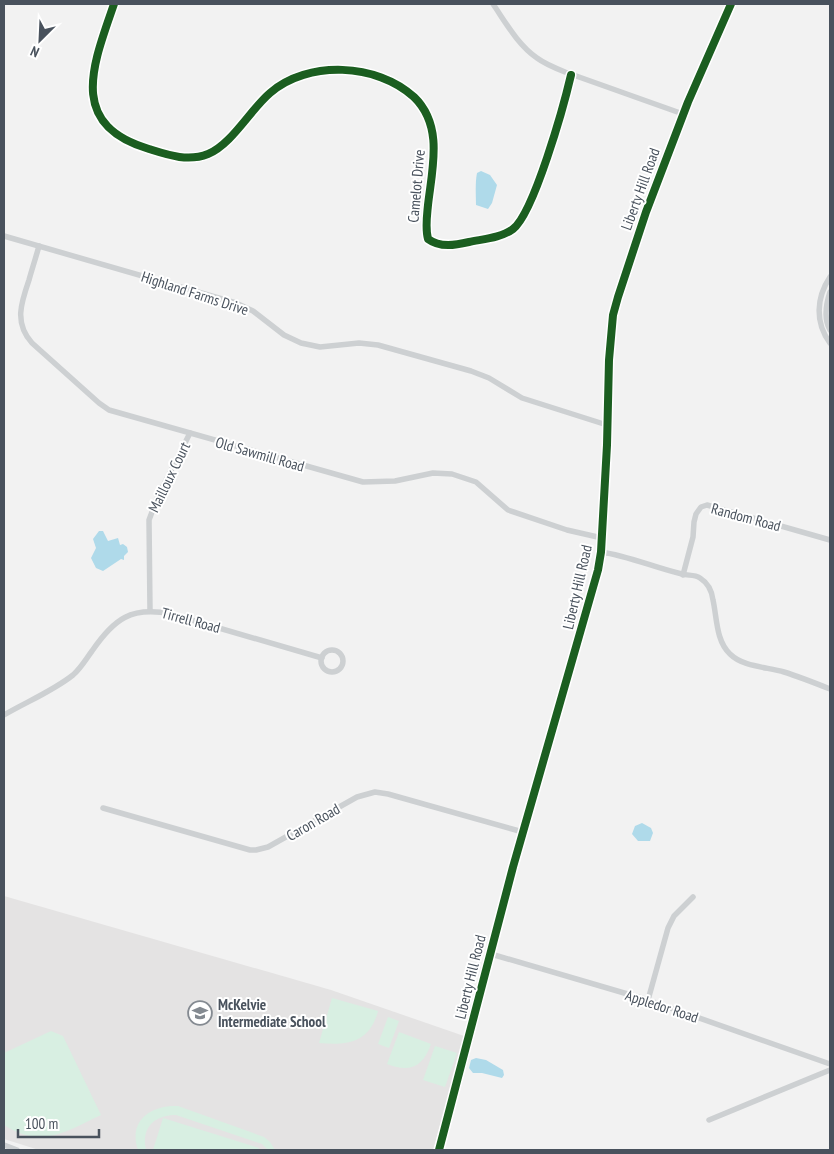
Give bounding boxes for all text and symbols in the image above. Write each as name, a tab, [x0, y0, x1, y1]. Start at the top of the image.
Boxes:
north arrow	[15, 15, 65, 65]
text: N	[28, 42, 42, 62]
street label: Liberty Hill Road	[616, 145, 664, 233]
street label: Camelot Drive	[403, 149, 429, 223]
street label: Highland Farms Drive	[139, 267, 251, 319]
street label: Old Sawmill Road	[213, 432, 307, 476]
street label: Mailloux Court	[144, 439, 194, 515]
street label: Random Road	[709, 499, 783, 535]
street label: Liberty Hill Road	[558, 543, 596, 631]
street label: Tirrell Road	[159, 603, 223, 637]
street label: Caron Road	[283, 799, 343, 845]
street label: Liberty Hill Road	[450, 933, 490, 1021]
street label: Appledor Road	[623, 985, 701, 1027]
place label: McKelvie Intermediate School	[218, 995, 326, 1031]
school or university icon: McKelvie Intermediate School	[187, 1000, 213, 1026]
scale bar	[18, 1106, 99, 1138]
text: 100 m	[25, 1114, 58, 1133]

